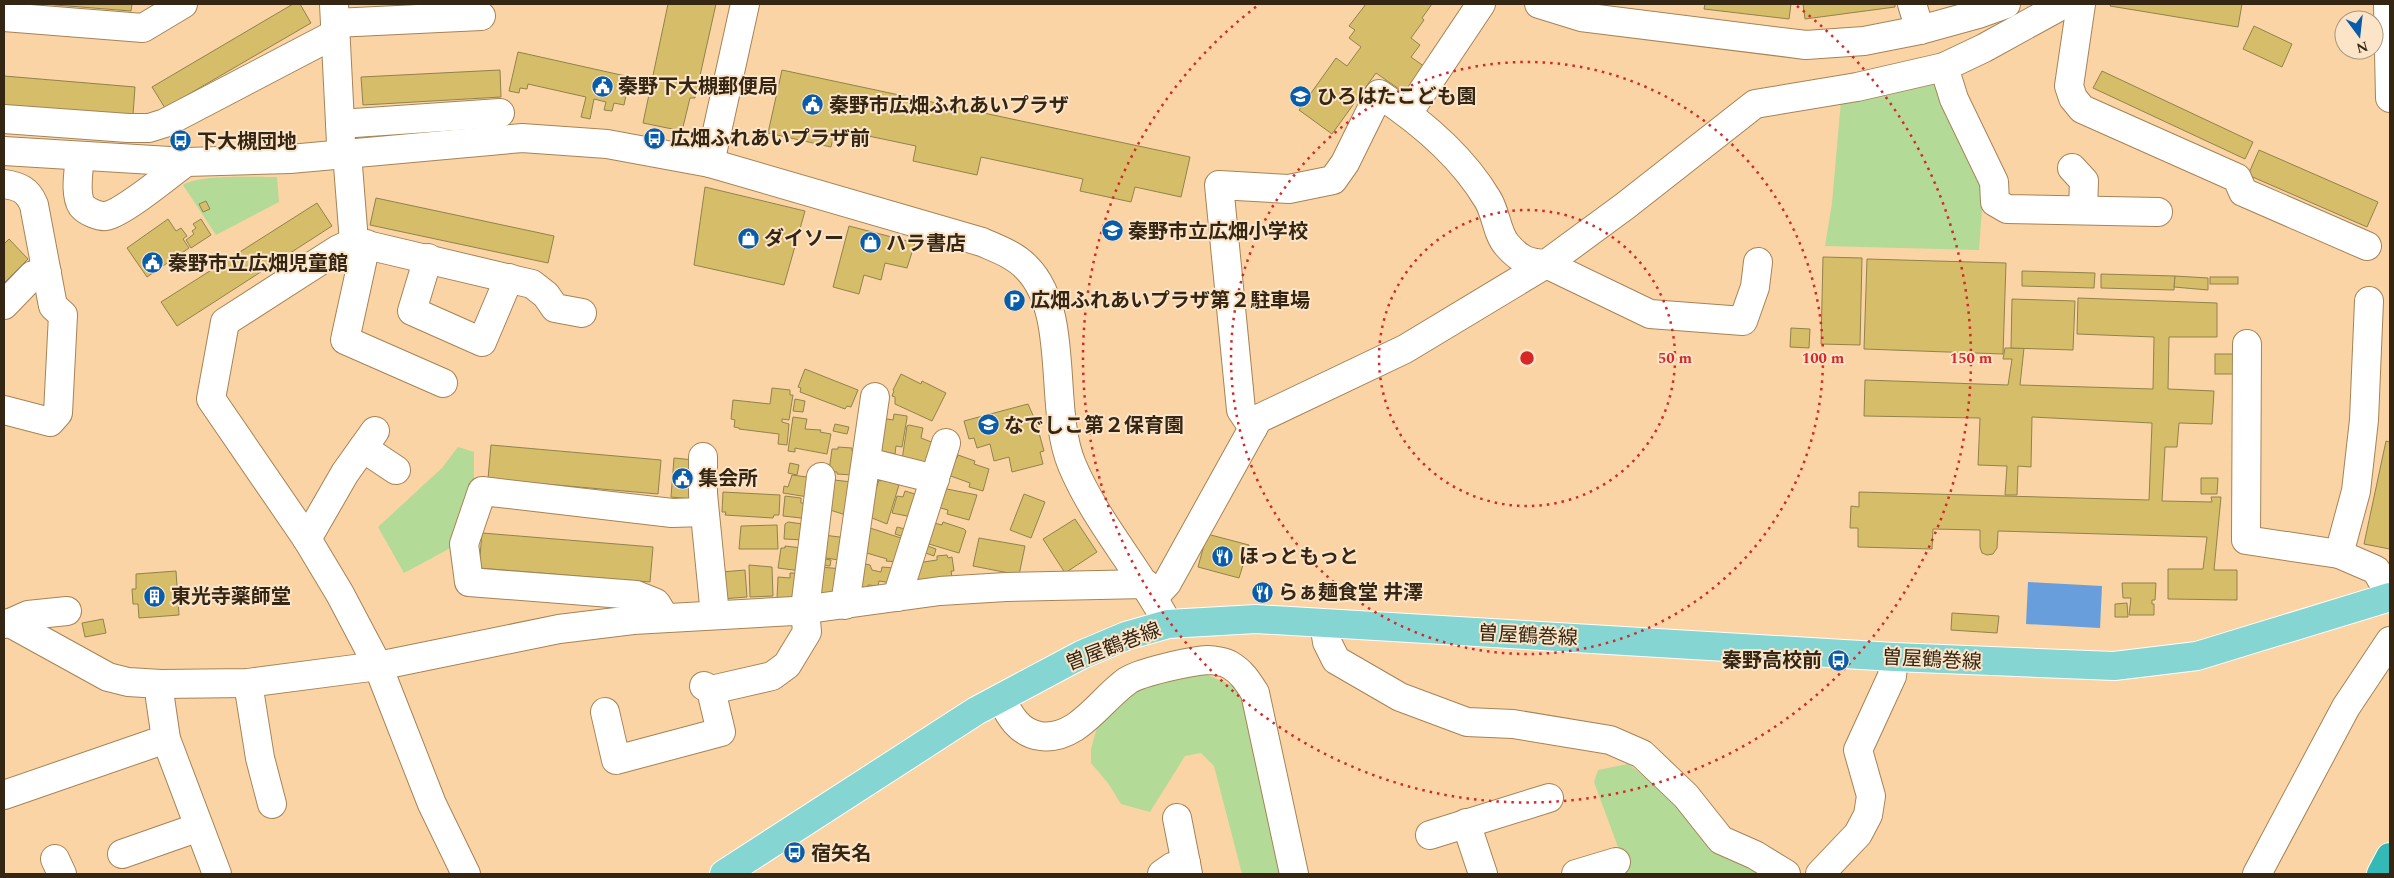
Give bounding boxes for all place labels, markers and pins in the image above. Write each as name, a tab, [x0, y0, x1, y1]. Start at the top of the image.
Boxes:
place label: 秦野下大槻郵便局	[618, 72, 778, 102]
public building icon: 秦野下大槻郵便局	[590, 74, 614, 98]
place label: ひろはたこども園	[1317, 82, 1477, 112]
school or university icon: ひろはたこども園	[1289, 84, 1313, 108]
place label: 秦野市広畑ふれあいプラザ	[829, 91, 1069, 121]
public building icon: 秦野市広畑ふれあいプラザ	[801, 93, 825, 117]
place label: 広畑ふれあいプラザ前	[670, 124, 870, 154]
bus stop icon: 広畑ふれあいプラザ前	[642, 126, 666, 150]
place label: 下大槻団地	[197, 127, 297, 157]
bus stop icon: 下大槻団地	[169, 129, 193, 153]
place label: 秦野市立広畑小学校	[1128, 217, 1308, 247]
school or university icon: 秦野市立広畑小学校	[1100, 219, 1124, 243]
place label: ダイソー	[764, 224, 844, 254]
shop icon: ダイソー	[736, 226, 760, 250]
place label: ハラ書店	[886, 229, 966, 259]
shop icon: ハラ書店	[858, 231, 882, 255]
place label: 秦野市立広畑児童館	[168, 249, 348, 279]
public building icon: 秦野市立広畑児童館	[140, 251, 164, 275]
place label: 広畑ふれあいプラザ第２駐車場	[1030, 286, 1310, 316]
parking icon: 広畑ふれあいプラザ第２駐車場	[1002, 288, 1026, 312]
centre of rings	[1518, 349, 1536, 367]
place label: なでしこ第２保育園	[1004, 411, 1184, 441]
school or university icon: なでしこ第２保育園	[976, 413, 1000, 437]
place label: 集会所	[698, 464, 758, 494]
public building icon: 集会所	[670, 466, 694, 490]
place label: ほっともっと	[1239, 542, 1359, 572]
restaurant icon: ほっともっと	[1211, 544, 1235, 568]
place label: らぁ麺食堂 井澤	[1278, 578, 1423, 608]
restaurant icon: らぁ麺食堂 井澤	[1250, 580, 1274, 604]
place label: 東光寺薬師堂	[171, 582, 291, 612]
building icon: 東光寺薬師堂	[143, 584, 167, 608]
place label: 秦野高校前	[1722, 646, 1822, 676]
bus stop icon: 秦野高校前	[1826, 648, 1850, 672]
place label: 宿矢名	[811, 839, 871, 869]
bus stop icon: 宿矢名	[783, 841, 807, 865]

